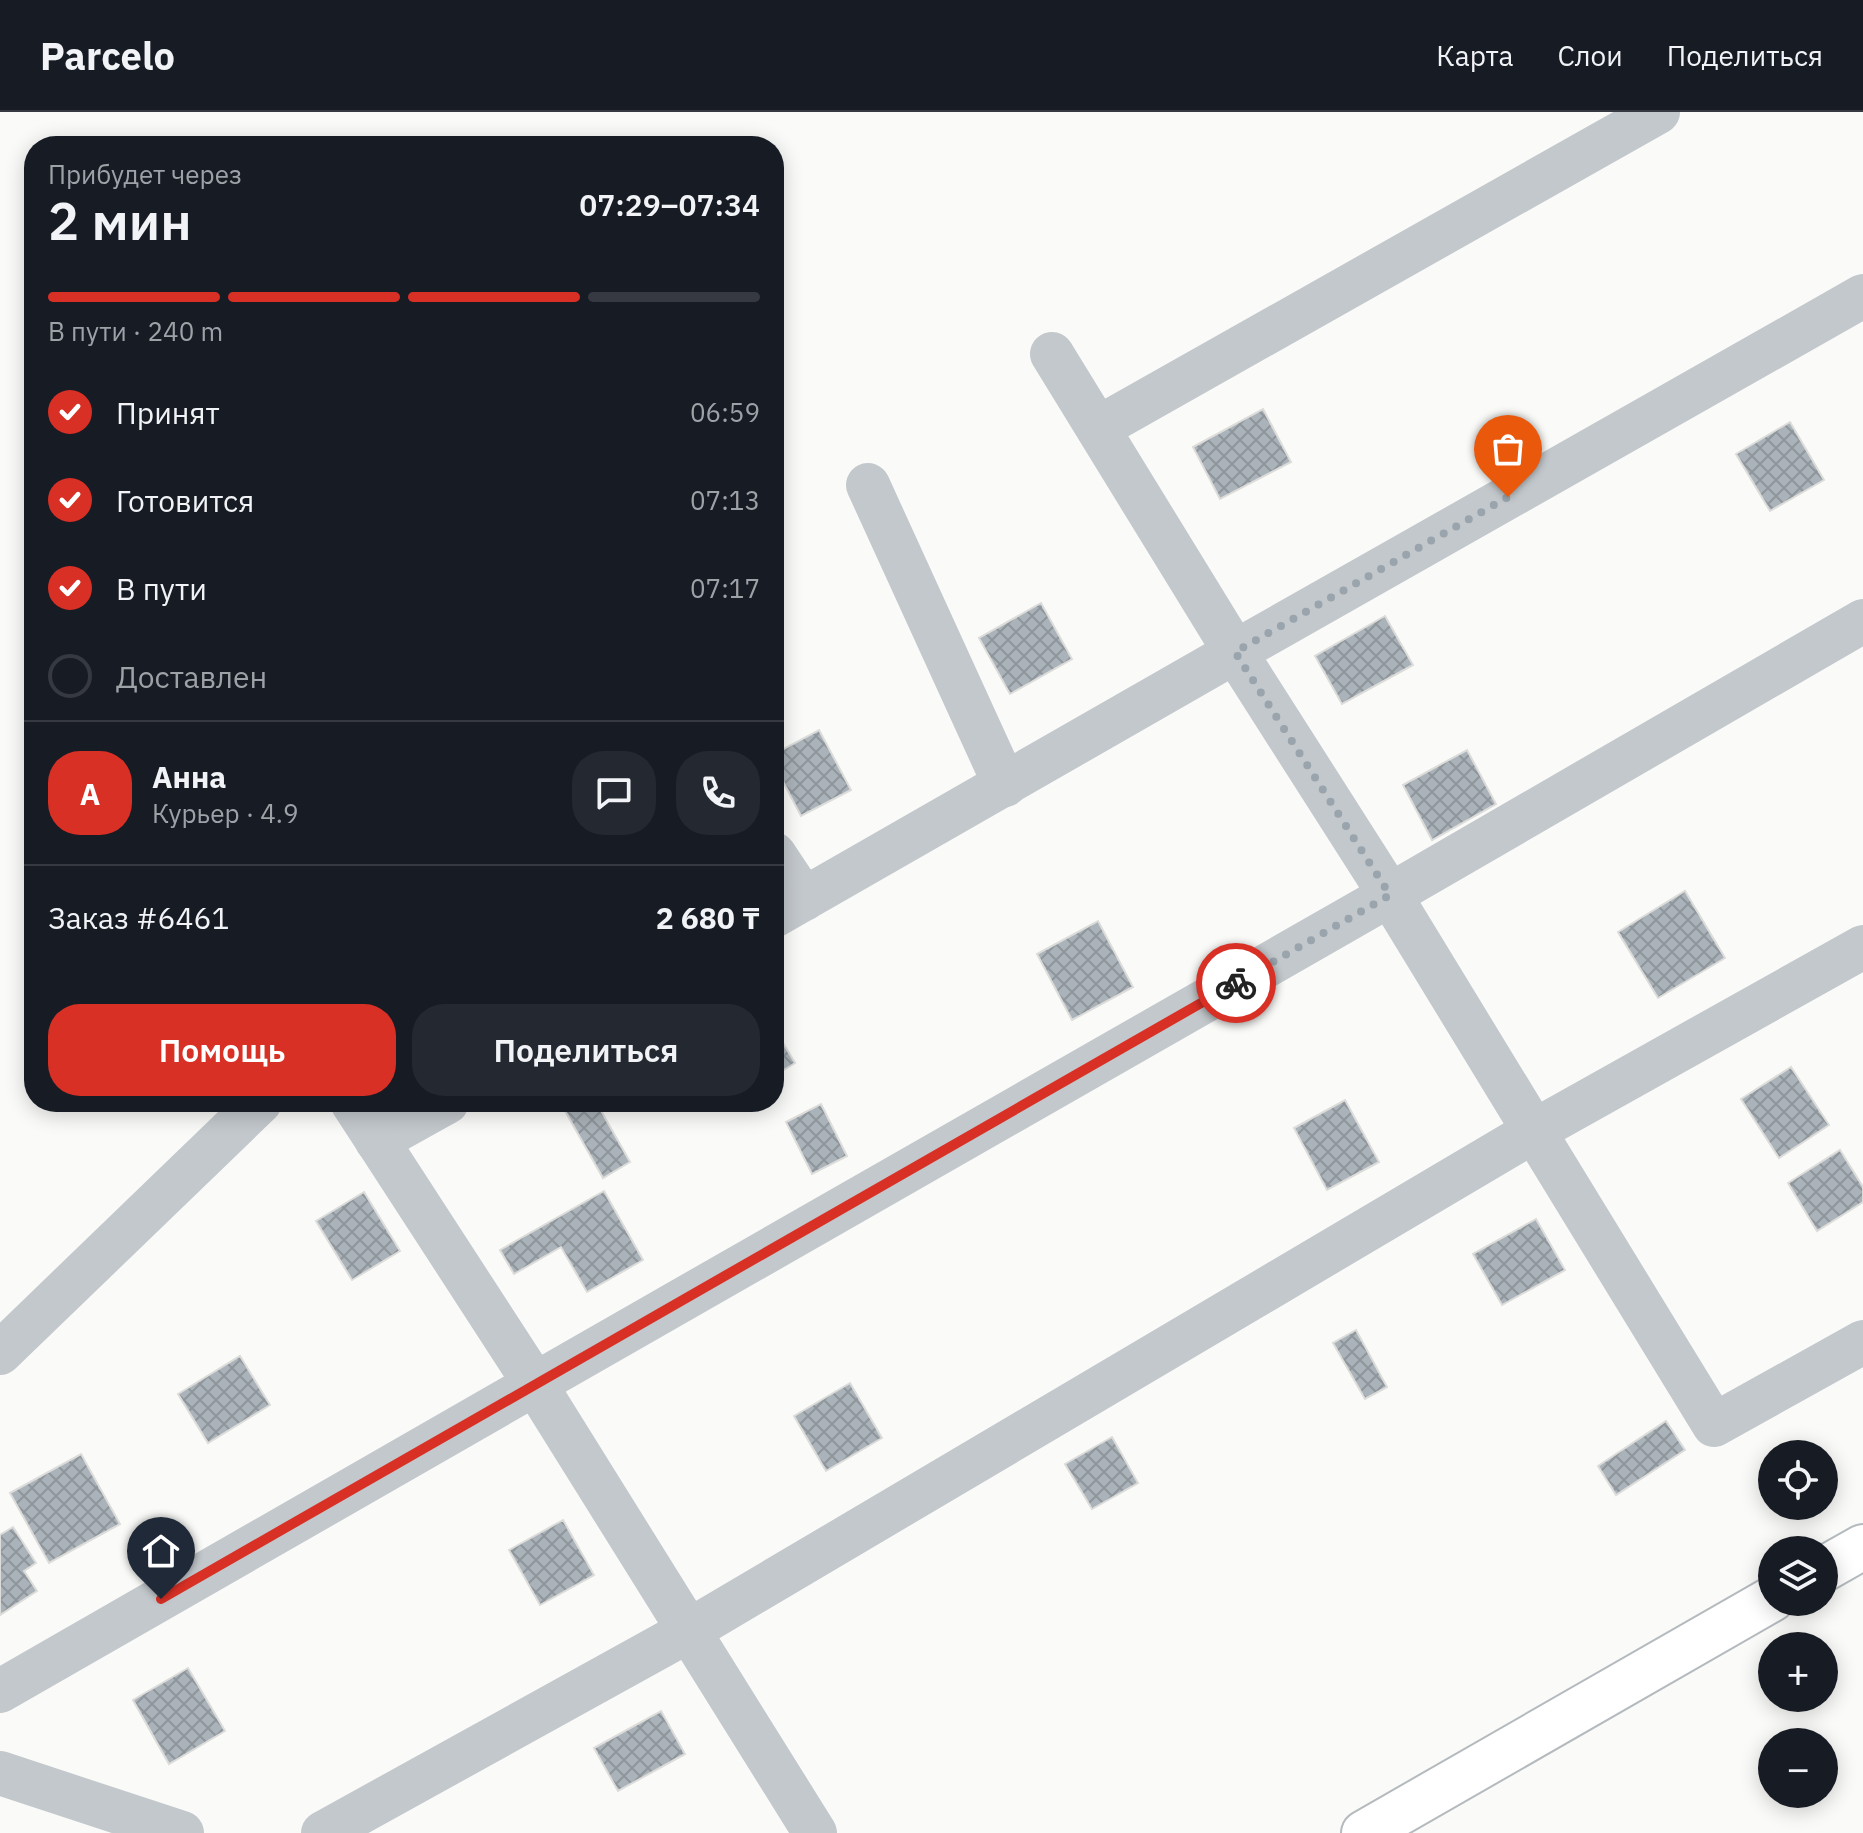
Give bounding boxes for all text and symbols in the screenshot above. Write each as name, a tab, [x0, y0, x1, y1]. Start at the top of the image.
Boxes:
text: Parcelo	[40, 31, 175, 80]
text: Карта	[1436, 37, 1513, 74]
text: Слои	[1557, 37, 1623, 74]
text: Поделиться	[1667, 37, 1823, 74]
text: Прибудет через	[48, 157, 242, 191]
text: 07:29–07:34	[579, 185, 760, 224]
text: 2 мин	[48, 187, 192, 254]
text: В пути · 240 m	[48, 314, 223, 348]
icon: check	[48, 390, 92, 434]
text: Принят	[116, 393, 220, 432]
text: 06:59	[690, 395, 760, 429]
pin	[1474, 415, 1542, 497]
icon: bag	[1486, 427, 1530, 471]
icon: check	[48, 478, 92, 522]
text: Готовится	[116, 481, 254, 520]
text: 07:13	[690, 483, 760, 517]
icon: check	[48, 566, 92, 610]
text: В пути	[116, 569, 207, 608]
text: 07:17	[690, 571, 760, 605]
text: Доставлен	[116, 657, 267, 696]
button: chat	[572, 751, 656, 835]
button: phone	[676, 751, 760, 835]
text: Анна	[152, 757, 226, 796]
text: А	[80, 774, 100, 813]
text: Курьер · 4.9	[152, 796, 299, 830]
text: Заказ #6461	[48, 898, 230, 937]
text: 2 680 ₸	[656, 898, 760, 937]
courier	[1196, 943, 1276, 1023]
icon: bike	[1214, 961, 1258, 1005]
button: Помощь	[48, 1004, 396, 1096]
button: Поделиться	[412, 1004, 760, 1096]
map controls	[1758, 1440, 1838, 1808]
button: locate	[1758, 1440, 1838, 1520]
pin	[127, 1517, 195, 1599]
icon: home	[139, 1529, 183, 1573]
button: layers	[1758, 1536, 1838, 1616]
button: +	[1758, 1632, 1838, 1712]
button: −	[1758, 1728, 1838, 1808]

